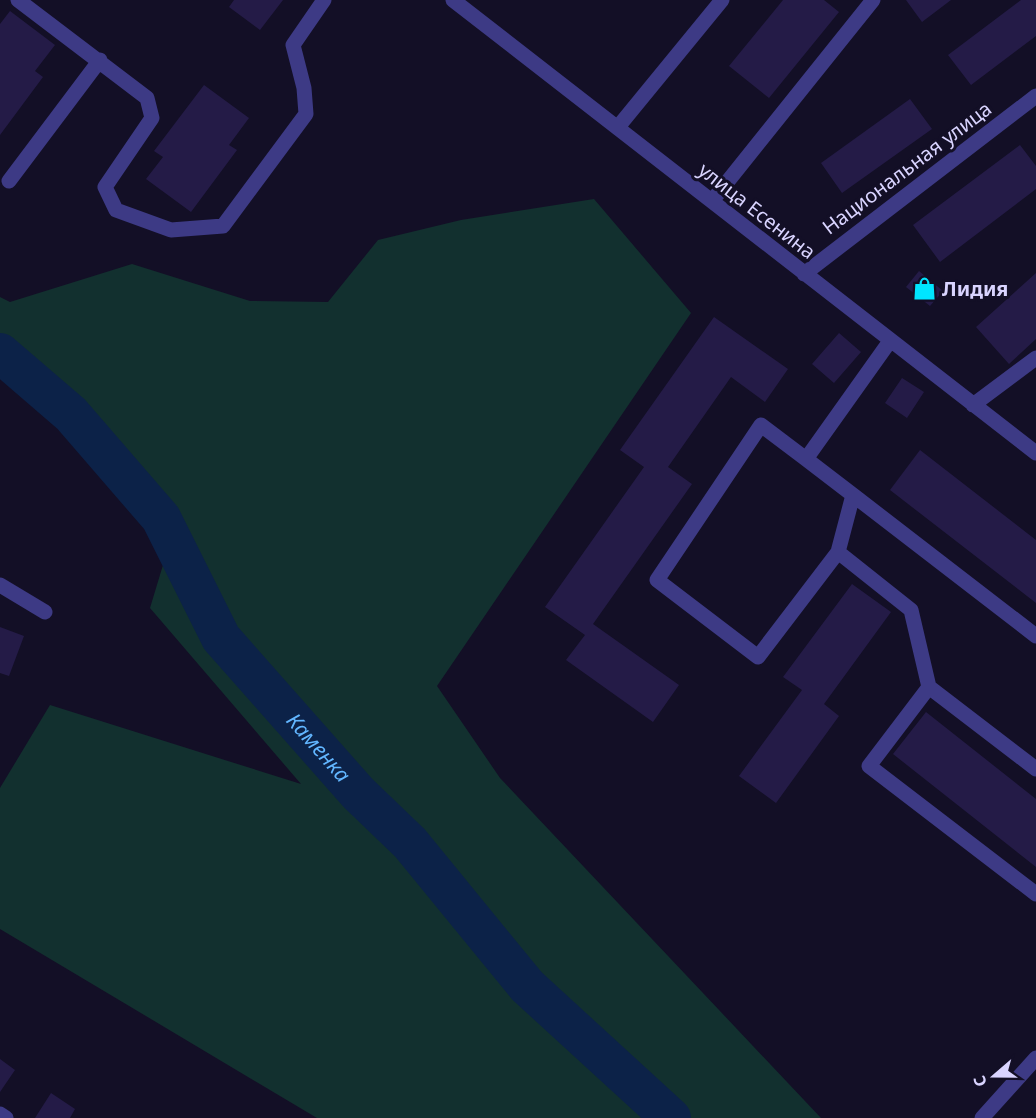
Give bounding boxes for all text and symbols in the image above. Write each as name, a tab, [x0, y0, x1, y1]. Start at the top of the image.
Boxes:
street label: Национальная улица	[817, 95, 997, 240]
street label: улица Есенина	[693, 156, 821, 265]
place label: Лидия	[942, 275, 1008, 302]
shop icon: Лидия	[911, 276, 937, 302]
water label: Каменка	[281, 707, 357, 788]
north arrow	[964, 1046, 1024, 1106]
text: С	[968, 1073, 992, 1090]

